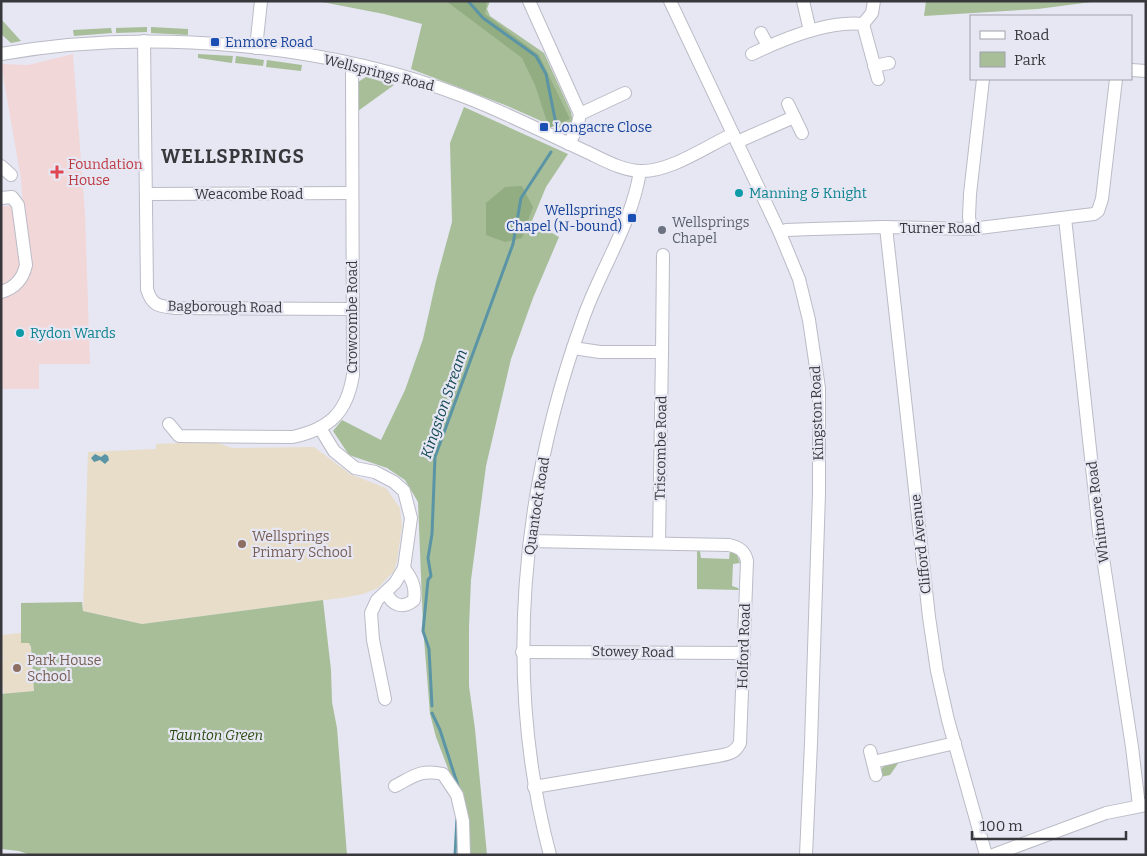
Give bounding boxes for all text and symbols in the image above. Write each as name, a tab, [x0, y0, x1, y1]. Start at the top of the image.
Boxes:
legend	[970, 15, 1132, 80]
text: Road	[1014, 26, 1049, 44]
place label: Enmore Road	[225, 34, 313, 51]
marker: Enmore Road	[209, 36, 221, 48]
street label: Wellsprings Road	[322, 51, 436, 95]
text: Park	[1014, 51, 1046, 69]
place label: Longacre Close	[554, 119, 652, 136]
marker: Longacre Close	[538, 121, 550, 133]
district label: WELLSPRINGS	[161, 145, 305, 168]
place label: Foundation House	[68, 156, 143, 189]
marker: Foundation House	[50, 165, 64, 179]
place label: Manning & Knight	[749, 185, 867, 202]
street label: Weacombe Road	[195, 186, 303, 203]
marker: Manning & Knight	[733, 187, 745, 199]
place label: Wellsprings Chapel (N-bound)	[506, 202, 622, 235]
marker: Wellsprings Chapel (N-bound)	[626, 212, 638, 224]
place label: Wellsprings Chapel	[672, 214, 749, 247]
street label: Turner Road	[899, 220, 981, 237]
marker: Wellsprings Chapel	[656, 224, 668, 236]
street label: Crowcombe Road	[344, 260, 361, 374]
street label: Bagborough Road	[167, 297, 283, 317]
place label: Rydon Wards	[30, 325, 116, 342]
marker: Rydon Wards	[14, 327, 26, 339]
water label: Kingston Stream	[417, 347, 471, 461]
street label: Kingston Road	[807, 365, 827, 461]
street label: Triscombe Road	[652, 396, 670, 500]
street label: Quantock Road	[521, 456, 553, 556]
street label: Whitmore Road	[1083, 460, 1113, 564]
street label: Clifford Avenue	[907, 493, 935, 595]
place label: Wellsprings Primary School	[252, 528, 352, 561]
marker: Wellsprings Primary School	[236, 538, 248, 550]
street label: Holford Road	[734, 603, 754, 689]
street label: Stowey Road	[592, 643, 674, 661]
place label: Park House School	[27, 652, 101, 685]
marker: Park House School	[11, 662, 23, 674]
park label: Taunton Green	[169, 727, 263, 744]
scale bar	[972, 808, 1126, 840]
text: 100 m	[980, 817, 1023, 835]

